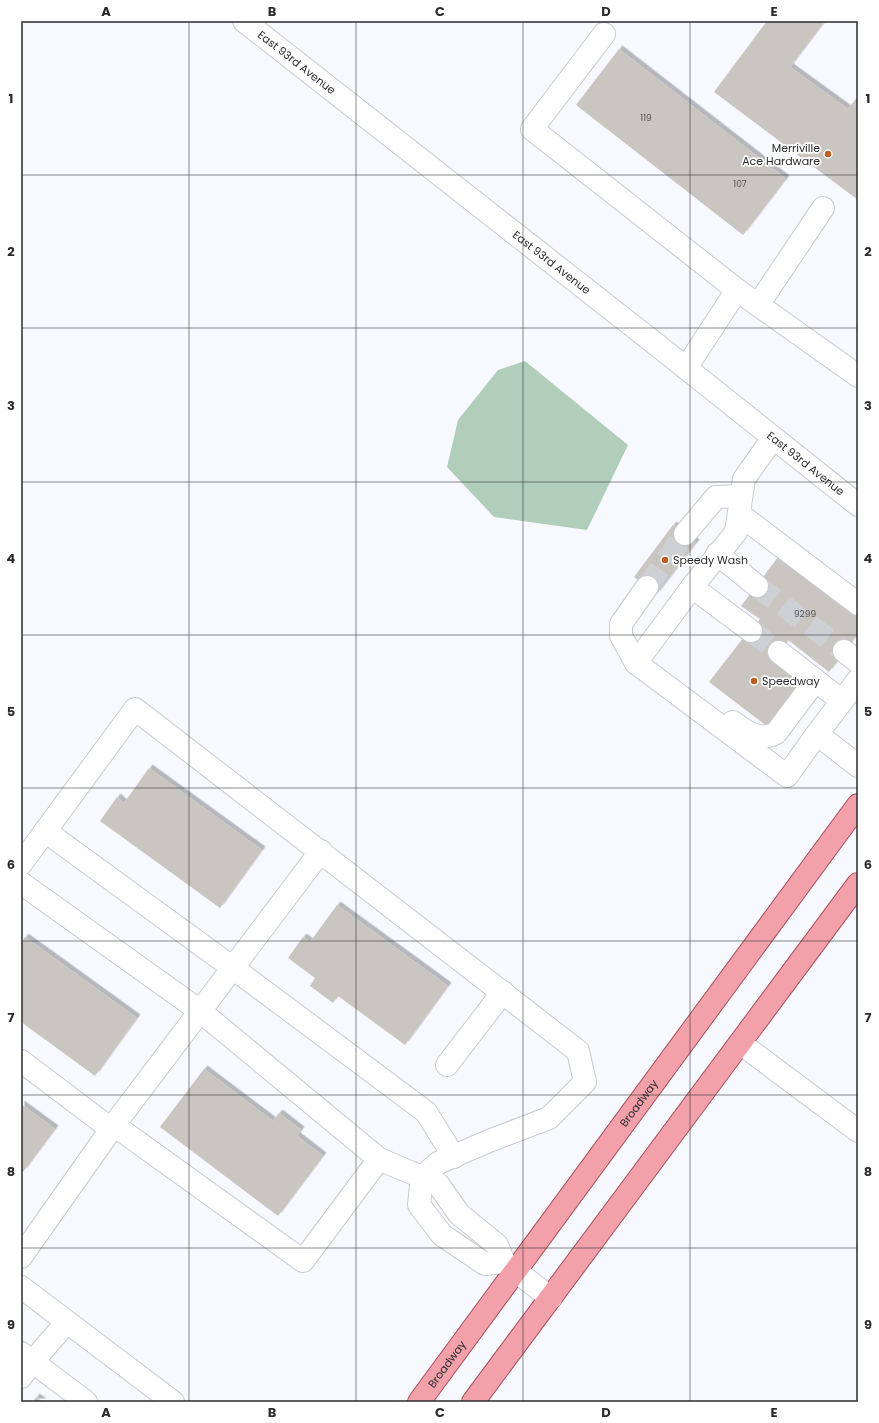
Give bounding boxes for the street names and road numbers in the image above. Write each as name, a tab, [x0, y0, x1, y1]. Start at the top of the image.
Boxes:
street label: East 93rd Avenue	[254, 27, 339, 98]
street label: East 93rd Avenue	[509, 227, 594, 298]
street label: East 93rd Avenue	[764, 428, 848, 499]
street label: Broadway	[616, 1075, 662, 1130]
street label: Broadway	[424, 1336, 470, 1391]

